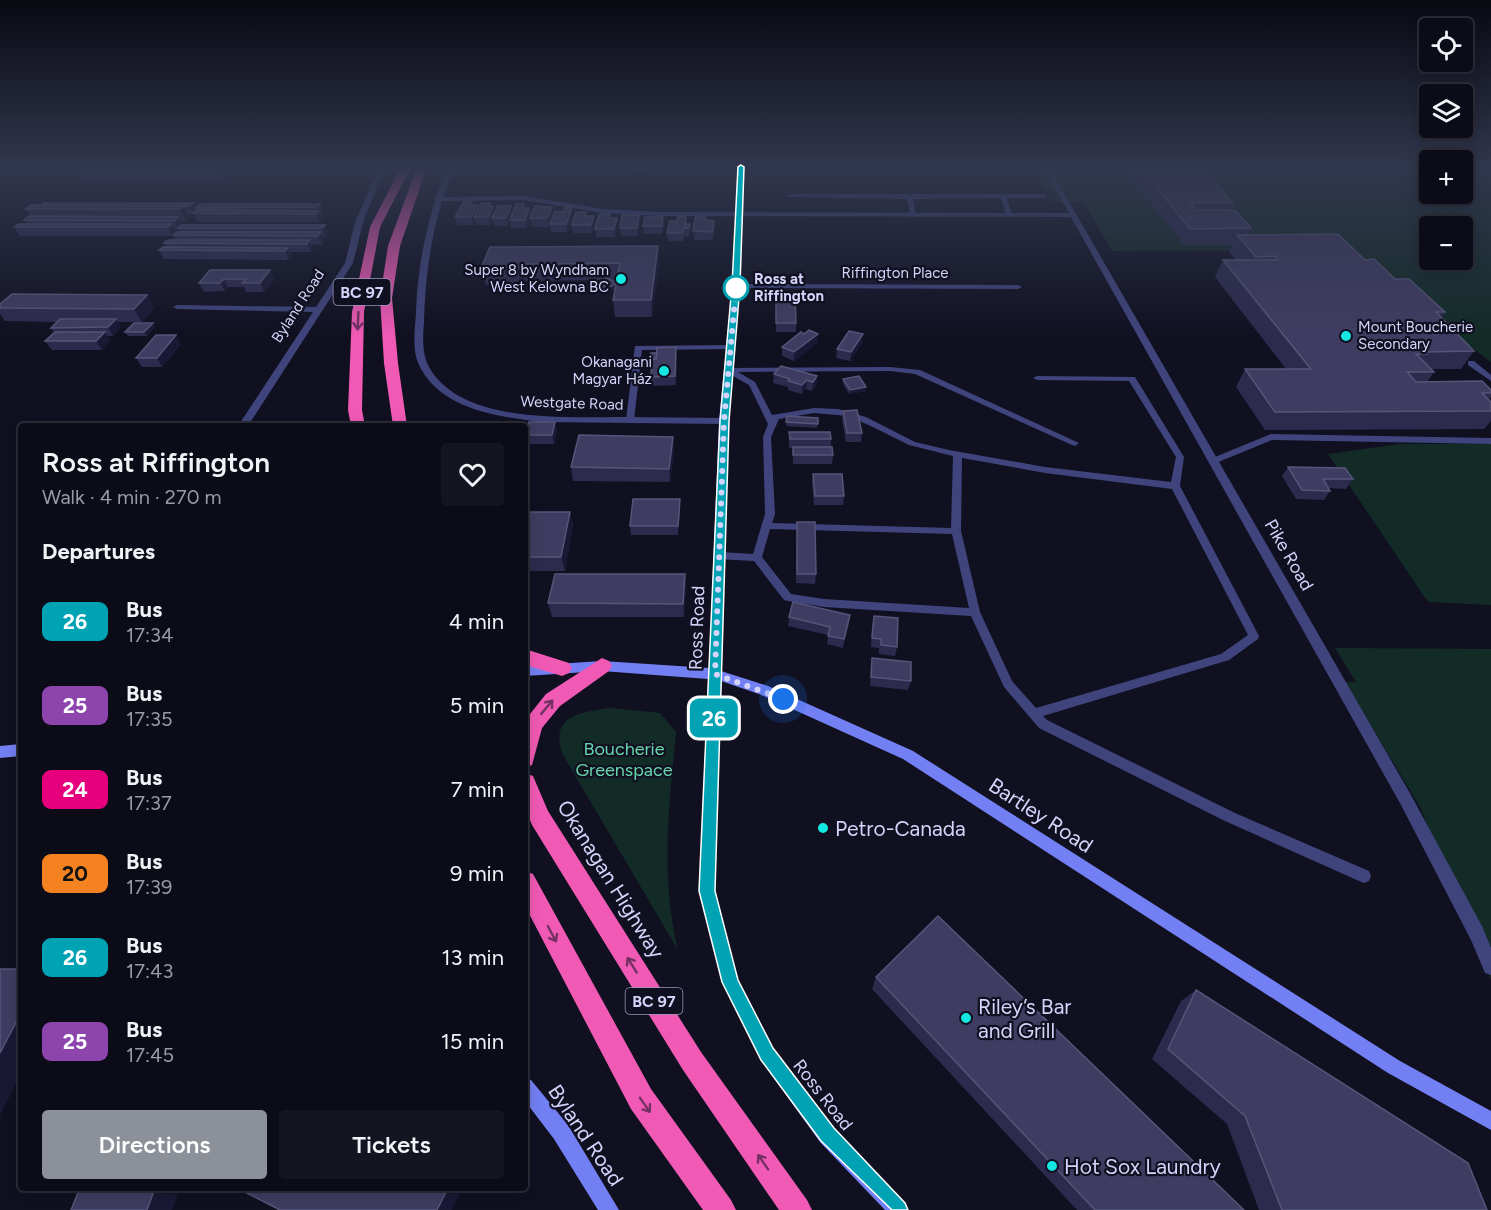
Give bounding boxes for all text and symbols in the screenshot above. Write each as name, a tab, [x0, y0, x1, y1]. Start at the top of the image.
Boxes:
map controls	[1419, 18, 1473, 270]
button: locate	[1419, 18, 1473, 72]
button: layers	[1419, 84, 1473, 138]
button: +	[1419, 150, 1473, 204]
button: −	[1419, 216, 1473, 270]
place label: Super 8 by Wyndham West Kelowna BC	[464, 261, 609, 296]
street label: Riffington Place	[842, 264, 948, 282]
street label: Byland Road	[268, 266, 328, 346]
place label: Ross at Riffington	[754, 270, 824, 305]
marker: Super 8 by Wyndham West Kelowna BC	[614, 272, 628, 286]
marker: Ross at Riffington	[723, 275, 749, 301]
road number: BC 97	[334, 279, 391, 305]
one-way arrow	[353, 311, 364, 331]
place label: Mount Boucherie Secondary	[1358, 318, 1473, 353]
marker: Mount Boucherie Secondary	[1339, 329, 1353, 343]
place label: Okanagani Magyar Ház	[572, 353, 652, 388]
marker: Okanagani Magyar Ház	[657, 364, 671, 378]
street label: Westgate Road	[520, 392, 624, 414]
button: heart	[441, 443, 504, 506]
text: Ross at Riffington	[42, 445, 270, 479]
text: Walk · 4 min · 270 m	[42, 485, 222, 509]
street label: Pike Road	[1260, 515, 1318, 595]
text: Departures	[42, 538, 155, 565]
street label: Ross Road	[685, 585, 709, 671]
text: Bus	[126, 596, 162, 623]
text: 4 min	[449, 608, 504, 635]
text: 26	[63, 609, 87, 634]
text: 17:34	[126, 623, 173, 647]
text: Bus	[126, 680, 162, 707]
your location	[768, 684, 798, 714]
text: 5 min	[450, 692, 504, 719]
text: 25	[63, 693, 87, 718]
line badge: 26	[687, 698, 741, 738]
one-way arrow	[541, 699, 554, 715]
text: 26	[702, 706, 726, 731]
text: 17:35	[126, 707, 172, 731]
park label: Boucherie Greenspace	[575, 738, 673, 781]
text: Bus	[126, 764, 162, 791]
street label: Bartley Road	[984, 772, 1098, 858]
text: 7 min	[451, 776, 504, 803]
text: 24	[62, 777, 88, 802]
text: 17:37	[126, 791, 172, 815]
street label: Okanagan Highway	[552, 795, 670, 963]
place label: Petro-Canada	[835, 816, 966, 841]
marker: Petro-Canada	[816, 821, 830, 835]
text: Bus	[126, 848, 162, 875]
text: 9 min	[450, 860, 504, 887]
text: 20	[62, 861, 88, 886]
text: 17:39	[126, 875, 172, 899]
one-way arrow	[547, 924, 558, 942]
text: Bus	[126, 932, 162, 959]
text: 13 min	[441, 944, 504, 971]
text: 26	[63, 945, 87, 970]
one-way arrow	[626, 957, 638, 974]
text: 17:43	[126, 959, 173, 983]
road number: BC 97	[626, 988, 682, 1014]
place label: Riley’s Bar and Grill	[978, 994, 1071, 1043]
marker: Riley’s Bar and Grill	[959, 1011, 973, 1025]
text: Bus	[126, 1016, 162, 1043]
text: 15 min	[441, 1028, 504, 1055]
text: 25	[63, 1029, 87, 1054]
text: 17:45	[126, 1043, 174, 1067]
street label: Ross Road	[788, 1055, 858, 1135]
street label: Byland Road	[543, 1080, 629, 1190]
one-way arrow	[639, 1096, 651, 1113]
button: Directions	[42, 1110, 267, 1179]
button: Tickets	[279, 1110, 504, 1179]
place label: Hot Sox Laundry	[1064, 1154, 1221, 1179]
one-way arrow	[757, 1155, 769, 1171]
marker: Hot Sox Laundry	[1045, 1159, 1059, 1173]

